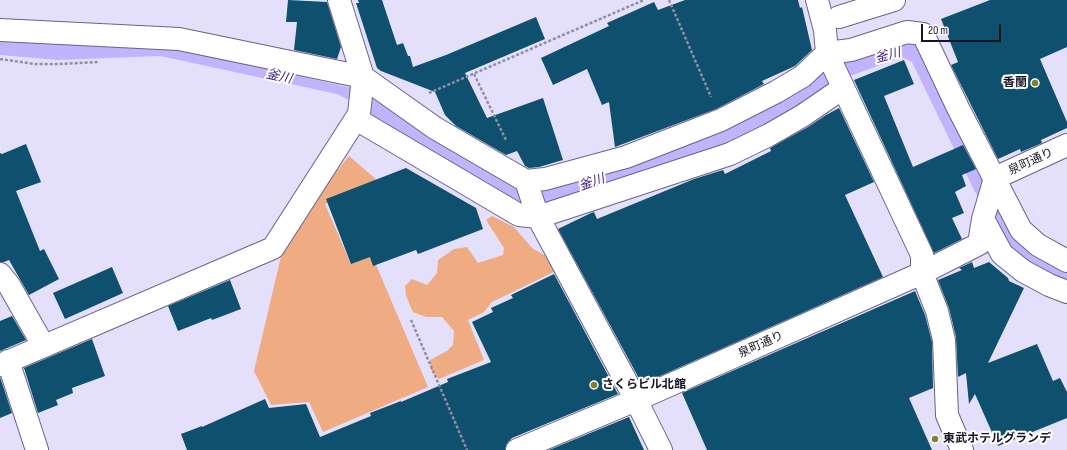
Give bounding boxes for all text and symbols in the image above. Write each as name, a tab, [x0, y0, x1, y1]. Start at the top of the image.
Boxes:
scale bar	[923, 16, 1003, 42]
text: 20 m	[928, 23, 948, 38]
water label: 釜川	[873, 45, 903, 67]
water label: 釜川	[265, 67, 293, 87]
place label: 香蘭	[1003, 76, 1027, 90]
marker: 香蘭	[1030, 78, 1040, 88]
street label: 泉町通り	[1006, 145, 1056, 179]
water label: 釜川	[577, 171, 607, 195]
street label: 泉町通り	[736, 329, 786, 361]
place label: さくらビル北館	[602, 378, 686, 392]
marker: さくらビル北館	[589, 380, 599, 390]
place label: 東武ホテルグランデ	[943, 432, 1051, 446]
marker: 東武ホテルグランデ	[930, 434, 940, 444]

